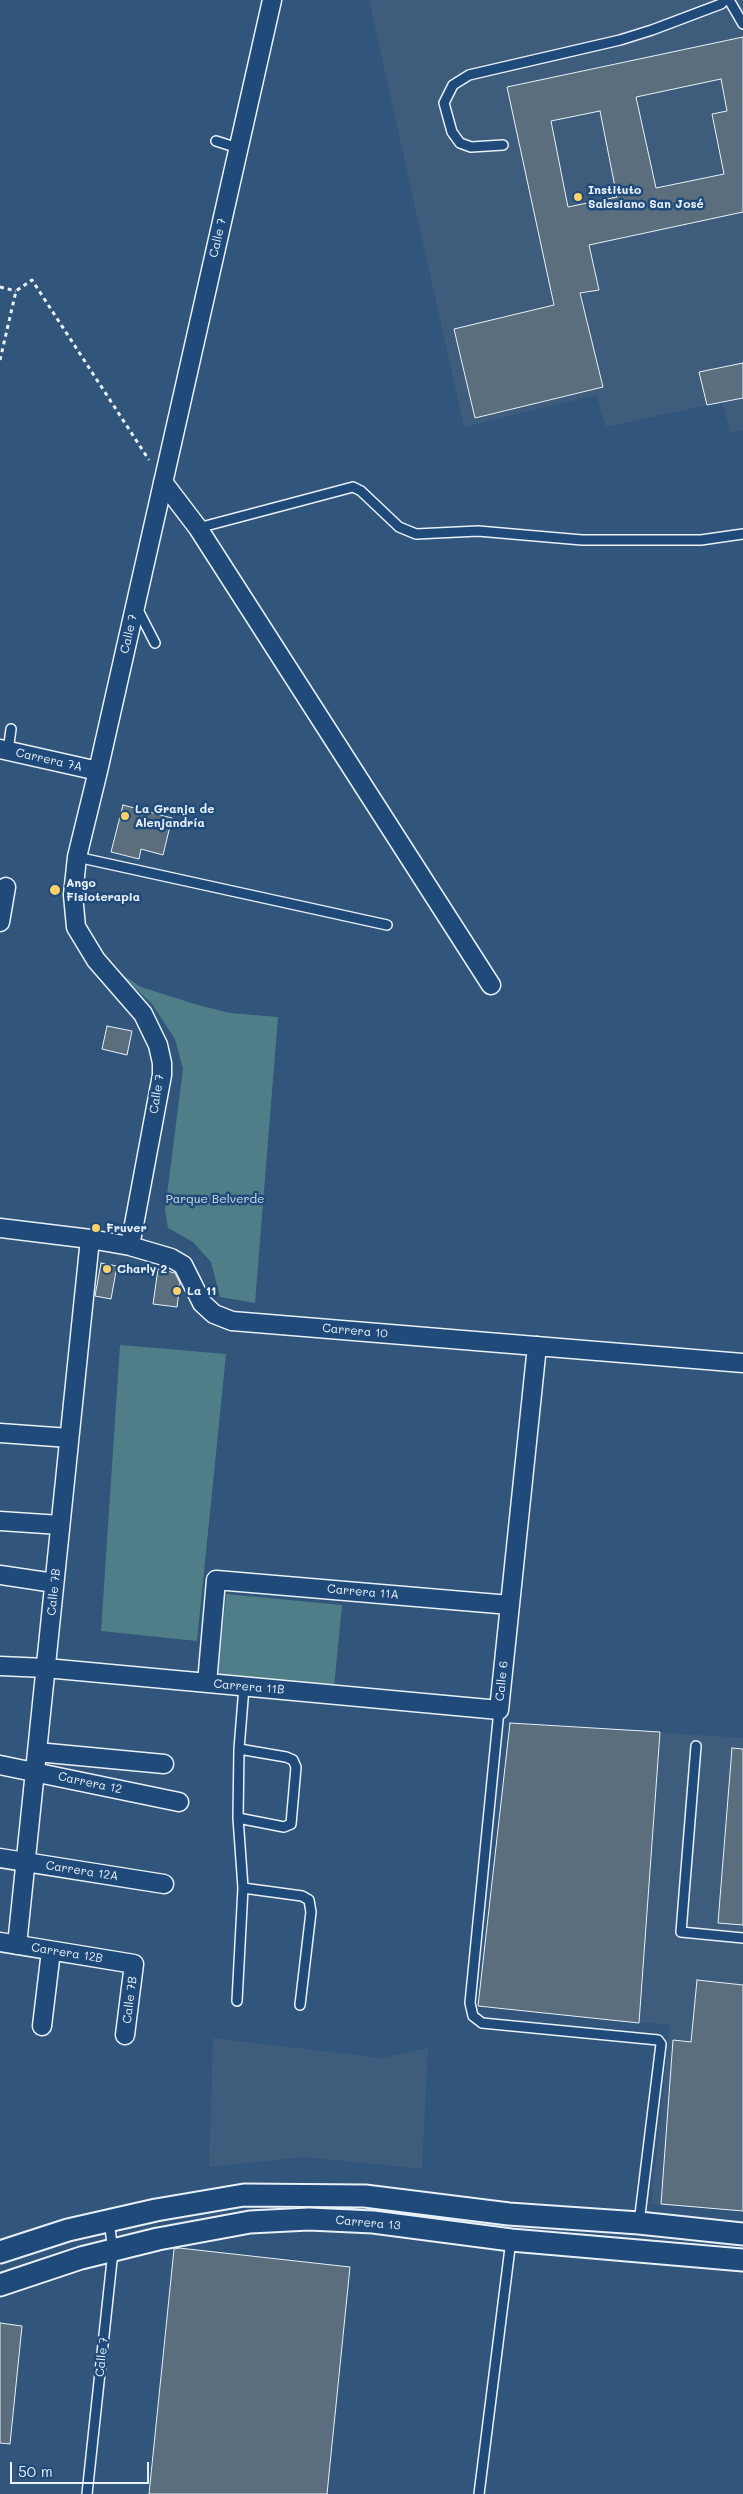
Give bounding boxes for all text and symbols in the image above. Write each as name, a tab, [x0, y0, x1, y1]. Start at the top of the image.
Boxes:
place label: Instituto Salesiano San José	[588, 183, 704, 211]
marker: Instituto Salesiano San José	[572, 191, 584, 203]
street label: Calle 7	[206, 217, 230, 259]
street label: Calle 7	[117, 613, 141, 655]
street label: Carrera 7A	[14, 745, 84, 775]
place label: La Granja de Alenjandría	[135, 802, 214, 830]
marker: La Granja de Alenjandría	[119, 810, 131, 822]
place label: Ango Fisioterapia	[66, 876, 140, 904]
marker: Ango Fisioterapia	[48, 883, 62, 897]
street label: Calle 7	[147, 1073, 167, 1115]
park label: Parque Belverde	[165, 1192, 265, 1206]
place label: Fruver	[106, 1221, 147, 1235]
marker: Fruver	[90, 1222, 102, 1234]
place label: Charly 2	[117, 1262, 167, 1276]
marker: Charly 2	[101, 1263, 113, 1275]
place label: La 11	[187, 1284, 216, 1298]
marker: La 11	[171, 1285, 183, 1297]
street label: Carrera 10	[322, 1321, 388, 1341]
street label: Calle 7B	[44, 1568, 64, 1616]
street label: Carrera 11A	[327, 1582, 399, 1602]
street label: Calle 6	[493, 1660, 511, 1702]
street label: Carrera 11B	[213, 1677, 285, 1697]
street label: Carrera 12	[57, 1769, 123, 1797]
street label: Carrera 12A	[45, 1858, 119, 1884]
street label: Carrera 12B	[30, 1940, 104, 1966]
street label: Calle 7B	[120, 1976, 140, 2024]
street label: Carrera 13	[335, 2213, 401, 2233]
street label: Calle 7	[93, 2336, 111, 2378]
scale bar	[12, 2452, 151, 2484]
text: 50 m	[18, 2461, 53, 2481]

